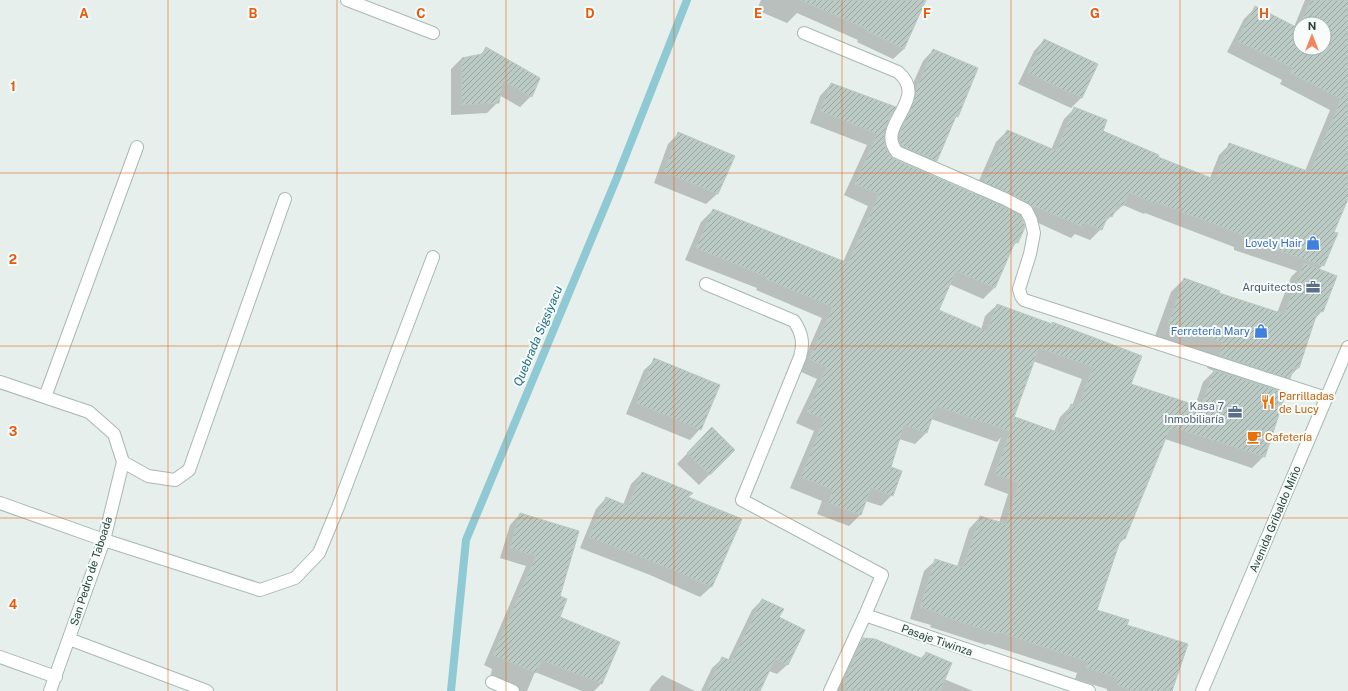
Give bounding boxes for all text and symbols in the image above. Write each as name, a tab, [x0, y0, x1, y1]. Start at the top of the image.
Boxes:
text: A	[79, 6, 89, 21]
text: B	[249, 6, 258, 21]
text: C	[416, 6, 426, 21]
text: D	[585, 6, 595, 21]
text: E	[754, 6, 762, 21]
text: F	[923, 6, 931, 21]
text: G	[1090, 6, 1100, 21]
text: H	[1259, 6, 1269, 21]
north arrow	[1292, 16, 1332, 56]
text: N	[1308, 20, 1316, 32]
text: 1	[10, 79, 16, 94]
shop icon: Lovely Hair	[1305, 235, 1321, 251]
place label: Lovely Hair	[1245, 237, 1302, 249]
text: 2	[9, 252, 17, 267]
office icon: Arquitectos	[1305, 279, 1321, 295]
place label: Arquitectos	[1242, 281, 1302, 293]
water label: Quebrada Sigsiyacu	[511, 283, 566, 388]
shop icon: Ferretería Mary	[1253, 323, 1269, 339]
place label: Ferretería Mary	[1171, 325, 1250, 337]
place label: Parrilladas de Lucy	[1279, 390, 1334, 415]
restaurant icon: Parrilladas de Lucy	[1260, 394, 1276, 410]
place label: Kasa 7 Inmobiliaría	[1164, 400, 1224, 425]
office icon: Kasa 7 Inmobiliaría	[1227, 404, 1243, 420]
text: 3	[9, 424, 18, 439]
cafe icon: Cafetería	[1246, 429, 1262, 445]
place label: Cafetería	[1265, 431, 1312, 443]
street label: Avenida Gribaldo Miño	[1247, 464, 1303, 574]
street label: San Pedro de Taboada	[68, 515, 114, 627]
text: 4	[9, 597, 18, 612]
street label: Pasaje Tiwinza	[900, 622, 974, 658]

